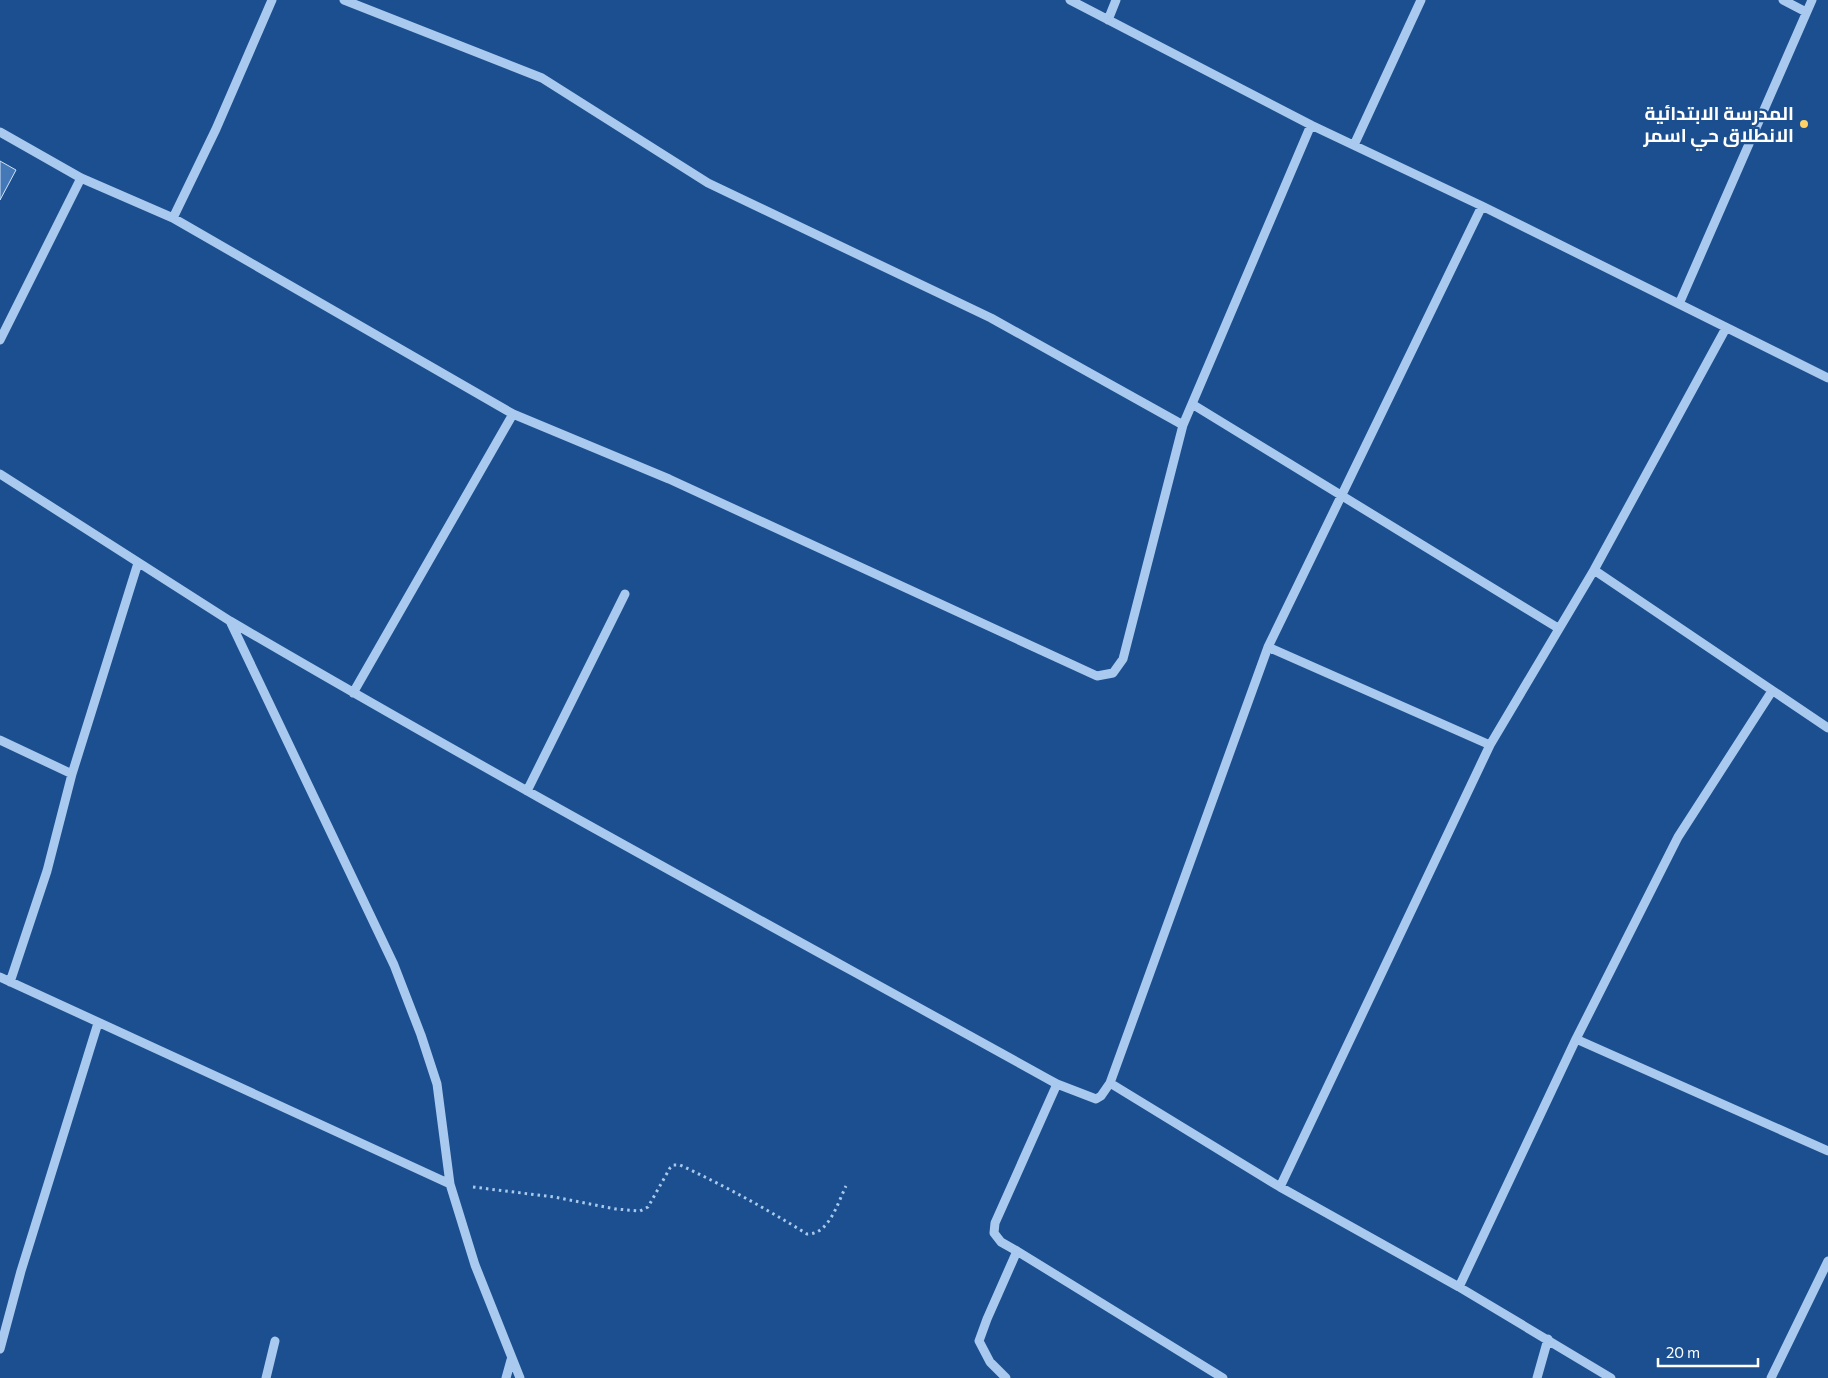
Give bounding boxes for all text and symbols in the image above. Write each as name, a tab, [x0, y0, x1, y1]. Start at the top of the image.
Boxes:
place label: المدرسة الابتدائية الانطلاق حي اسمر	[1642, 101, 1794, 151]
marker: المدرسة الابتدائية الانطلاق حي اسمر	[1798, 118, 1810, 130]
scale bar	[1658, 1336, 1758, 1368]
text: 20 m	[1666, 1343, 1700, 1361]

